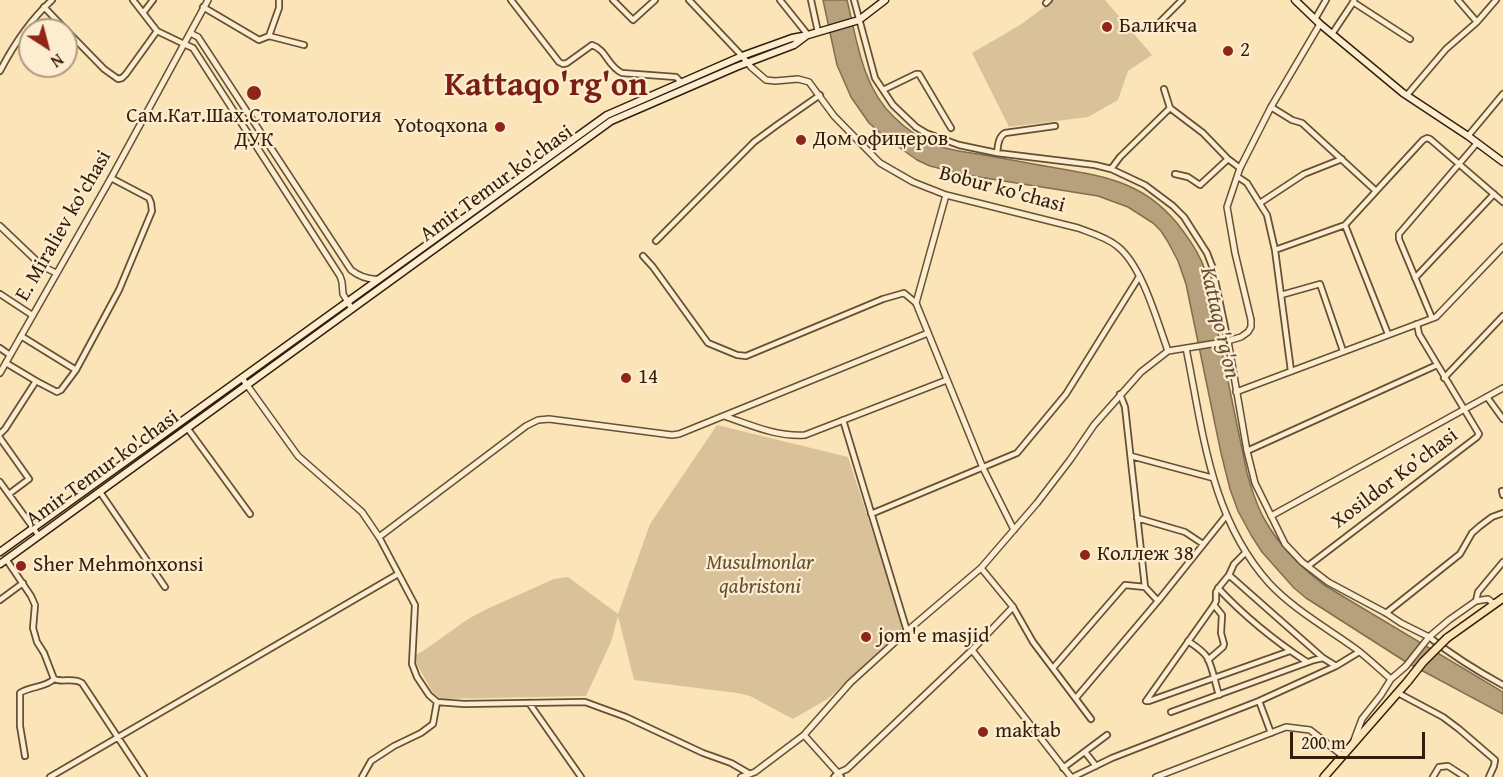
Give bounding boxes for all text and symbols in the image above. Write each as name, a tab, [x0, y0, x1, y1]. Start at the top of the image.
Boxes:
place label: Баликча	[1119, 14, 1197, 40]
north arrow	[18, 18, 78, 78]
marker: Баликча	[1100, 20, 1114, 34]
place label: 2	[1240, 38, 1250, 64]
marker: 2	[1221, 44, 1235, 58]
text: N	[46, 48, 69, 74]
district label: Kattaqo'rg'on	[444, 67, 648, 107]
marker: Сам.Кат.Шах.Стоматология ДУК	[245, 84, 263, 102]
place label: Сам.Кат.Шах.Стоматология ДУК	[126, 104, 382, 154]
place label: Yotoqxona	[394, 114, 488, 140]
street label: Amir Temur ko'chasi	[416, 120, 578, 248]
marker: Yotoqxona	[493, 120, 507, 134]
place label: Дом офицеров	[813, 127, 948, 153]
marker: Дом офицеров	[794, 133, 808, 147]
street label: E. Miraliev ko'chasi	[11, 146, 117, 306]
street label: Bobur ko'chasi	[936, 161, 1068, 219]
water label: Kattaqo'rg'on	[1193, 265, 1245, 381]
place label: 14	[638, 365, 658, 391]
marker: 14	[619, 371, 633, 385]
street label: Amir Temur ko'chasi	[22, 405, 184, 533]
street label: Xosildor Ko’chasi	[1327, 423, 1463, 535]
place label: Коллеж 38	[1097, 542, 1194, 568]
marker: Коллеж 38	[1078, 548, 1092, 562]
park label: Musulmonlar qabristoni	[706, 551, 814, 601]
place label: Sher Mehmonxonsi	[33, 553, 204, 579]
marker: Sher Mehmonxonsi	[14, 559, 28, 573]
place label: jom'e masjid	[878, 624, 990, 650]
marker: jom'e masjid	[859, 630, 873, 644]
place label: maktab	[995, 719, 1061, 745]
scale bar	[1293, 720, 1428, 758]
marker: maktab	[976, 725, 990, 739]
text: 200 m	[1301, 729, 1346, 756]

